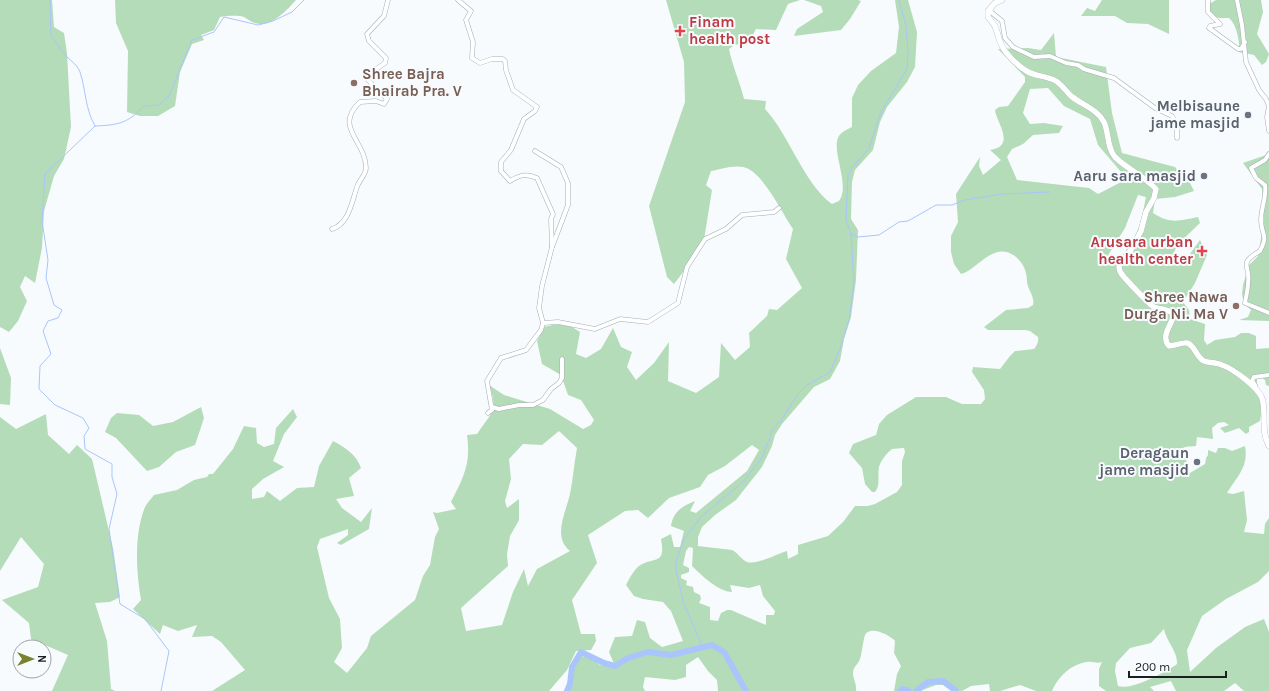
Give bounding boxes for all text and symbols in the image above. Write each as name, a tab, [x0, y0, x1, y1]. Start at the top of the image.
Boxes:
place label: Finam health post	[689, 13, 770, 48]
marker: Finam health post	[674, 25, 686, 37]
place label: Shree Bajra Bhairab Pra. V	[362, 65, 462, 100]
marker: Shree Bajra Bhairab Pra. V	[349, 78, 359, 88]
place label: Melbisaune jame masjid	[1148, 97, 1240, 132]
marker: Melbisaune jame masjid	[1243, 110, 1253, 120]
place label: Aaru sara masjid	[1074, 167, 1196, 185]
marker: Aaru sara masjid	[1199, 171, 1209, 181]
place label: Arusara urban health center	[1091, 233, 1193, 268]
marker: Arusara urban health center	[1196, 245, 1208, 257]
place label: Shree Nawa Durga Ni. Ma V	[1124, 288, 1228, 323]
marker: Shree Nawa Durga Ni. Ma V	[1231, 301, 1241, 311]
place label: Deragaun jame masjid	[1097, 444, 1189, 479]
marker: Deragaun jame masjid	[1192, 457, 1202, 467]
north arrow	[12, 639, 52, 679]
scale bar	[1129, 653, 1226, 679]
text: N	[35, 655, 48, 663]
text: 200 m	[1135, 660, 1170, 674]

